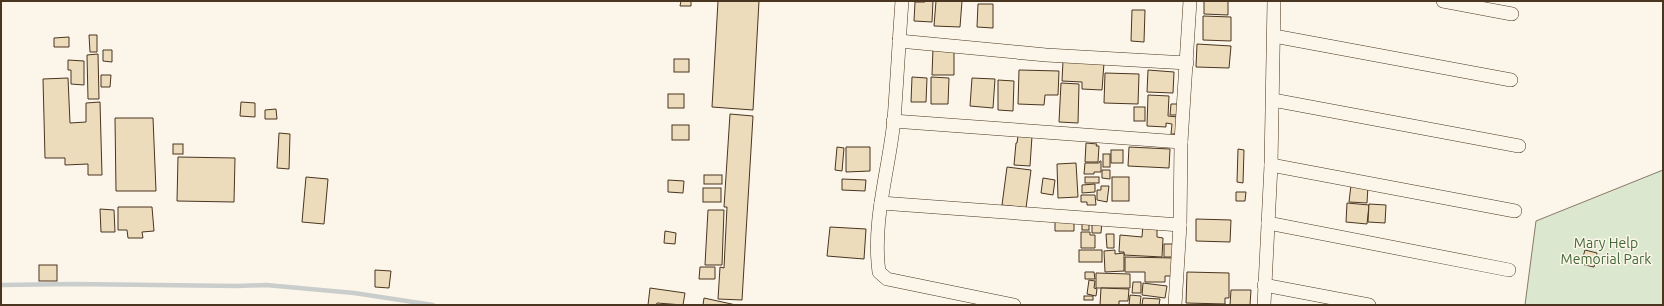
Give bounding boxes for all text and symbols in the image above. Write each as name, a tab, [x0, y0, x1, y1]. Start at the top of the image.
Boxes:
park label: Mary Help Memorial Park	[1561, 235, 1651, 267]

